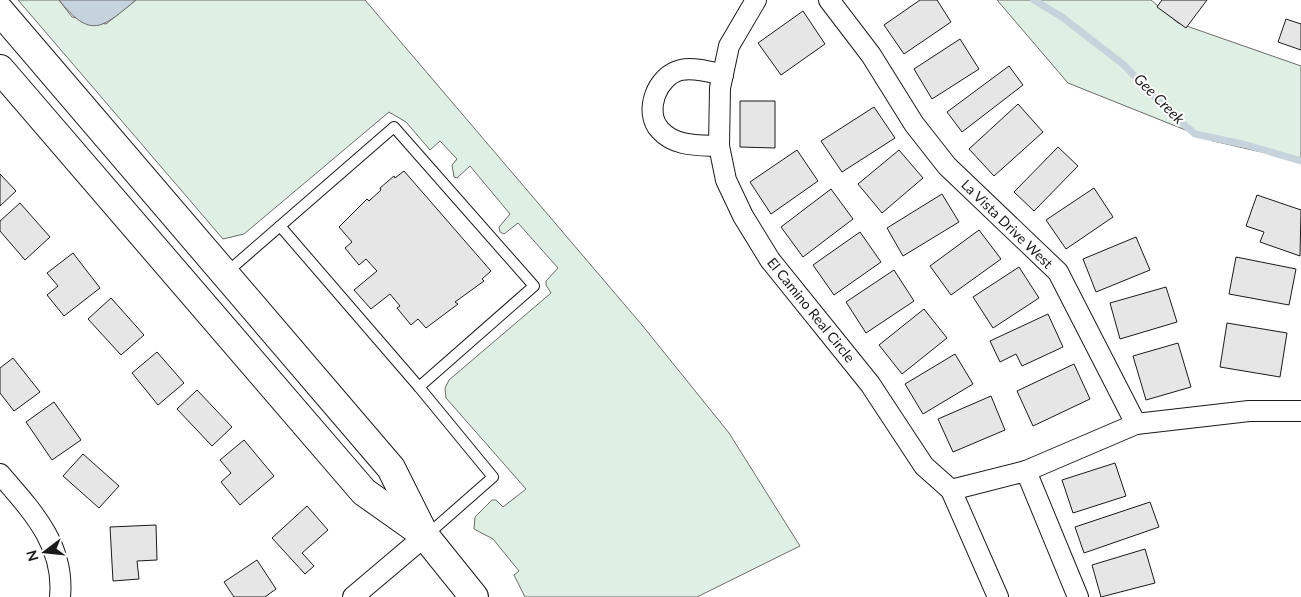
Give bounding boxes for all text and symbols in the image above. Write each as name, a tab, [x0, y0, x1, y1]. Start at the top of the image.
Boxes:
water label: Gee Creek	[1131, 69, 1189, 128]
street label: La Vista Drive West	[958, 176, 1057, 272]
street label: El Camino Real Circle	[764, 254, 859, 366]
north arrow	[20, 527, 70, 577]
text: N	[22, 548, 42, 563]

